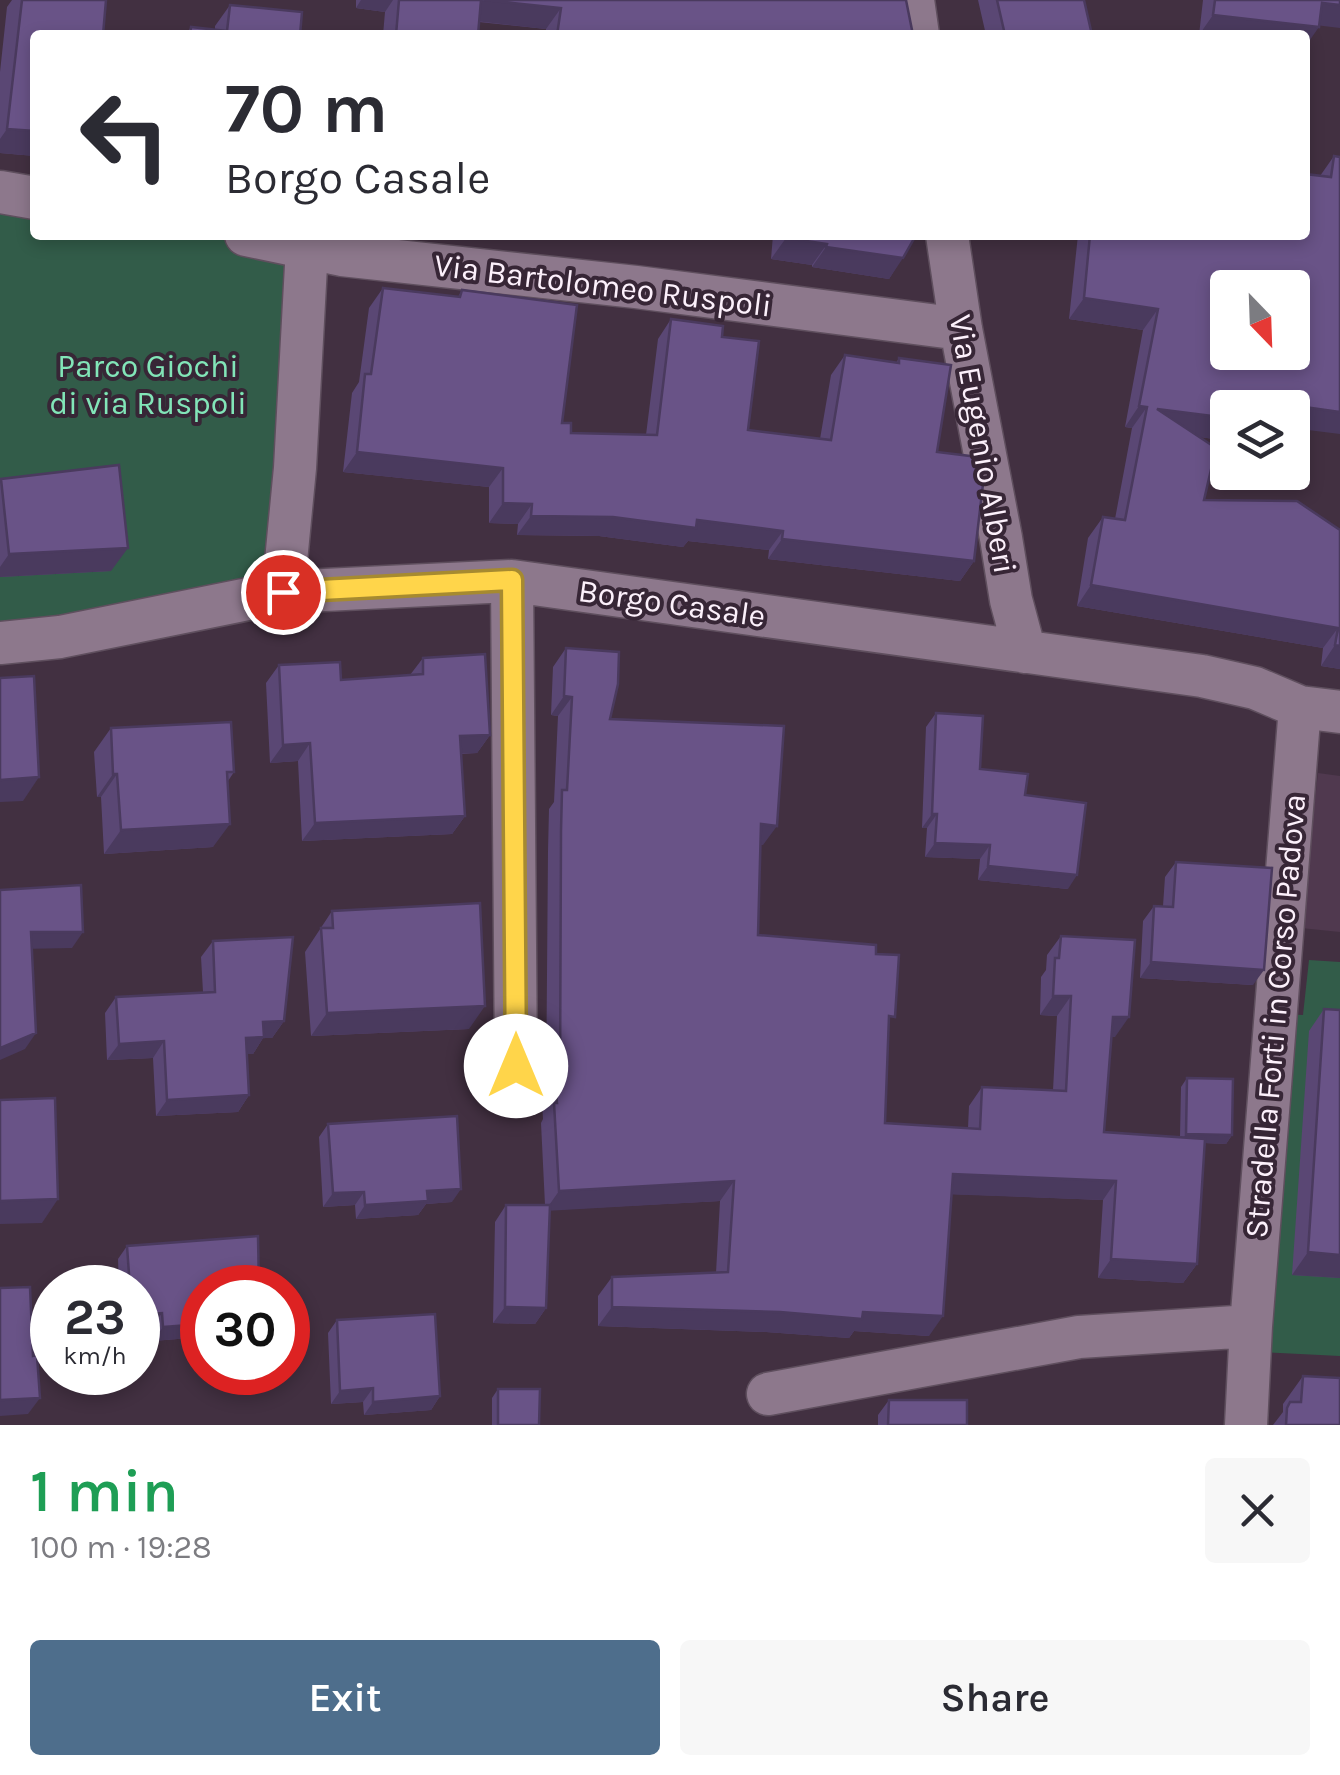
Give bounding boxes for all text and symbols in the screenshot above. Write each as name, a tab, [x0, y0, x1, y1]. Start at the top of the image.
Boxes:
text: 70 m	[225, 68, 388, 150]
icon: left	[60, 70, 190, 200]
text: Borgo Casale	[225, 152, 490, 204]
street label: Via Bartolomeo Ruspoli	[432, 246, 774, 325]
north arrow	[1210, 270, 1310, 370]
map controls	[1210, 270, 1310, 490]
street label: Via Eugenio Alberi	[942, 312, 1024, 577]
park label: Parco Giochi di via Ruspoli	[49, 348, 247, 422]
button: layers	[1210, 390, 1310, 490]
pin	[241, 550, 326, 635]
icon: arrive	[256, 565, 311, 620]
street label: Borgo Casale	[576, 572, 768, 635]
street label: Stradella Forti in Corso Padova	[1238, 792, 1313, 1240]
position arrow	[464, 1014, 568, 1118]
speed limit sign: 30	[180, 1265, 310, 1395]
text: 23	[64, 1288, 126, 1347]
text: km/h	[63, 1341, 127, 1370]
text: 1 min	[30, 1456, 179, 1526]
button: close	[1205, 1458, 1310, 1563]
text: 100 m · 19:28	[30, 1529, 212, 1566]
button: Exit	[30, 1640, 660, 1755]
button: Share	[680, 1640, 1310, 1755]

